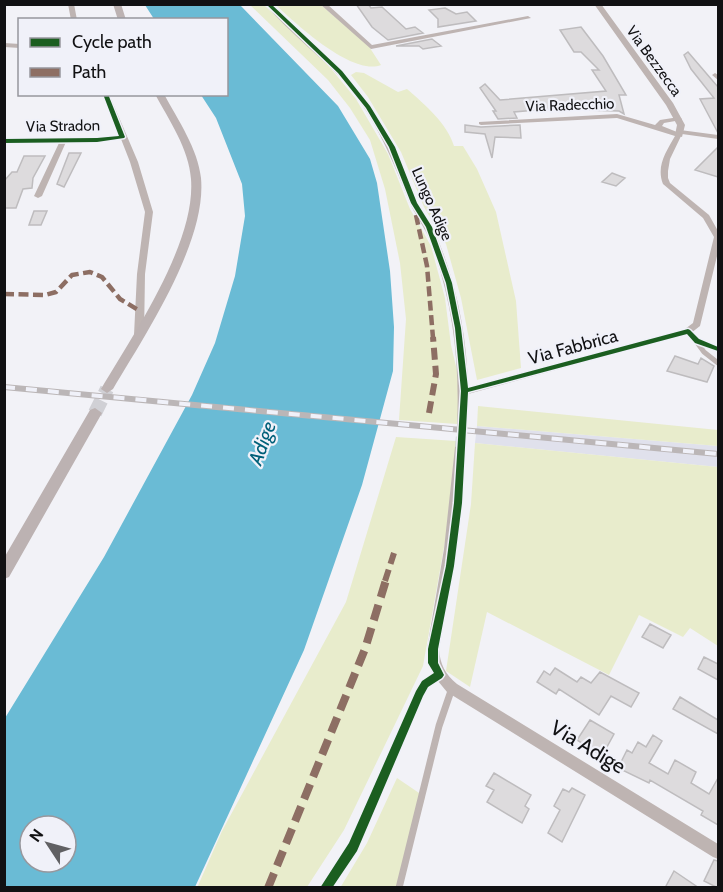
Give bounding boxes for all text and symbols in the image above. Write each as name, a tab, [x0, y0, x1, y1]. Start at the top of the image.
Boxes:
legend	[18, 18, 228, 96]
street label: Via Bezzecca	[622, 22, 686, 100]
text: Cycle path	[72, 31, 152, 53]
text: Path	[72, 61, 106, 83]
street label: Via Radecchio	[525, 94, 615, 116]
street label: Via Stradon	[26, 116, 100, 136]
street label: Lungo Adige	[408, 164, 456, 244]
street label: Via Fabbrica	[526, 324, 620, 369]
water label: Adige	[243, 418, 281, 469]
street label: Via Adige	[546, 714, 630, 779]
north arrow	[18, 814, 78, 874]
text: N	[25, 825, 47, 846]

